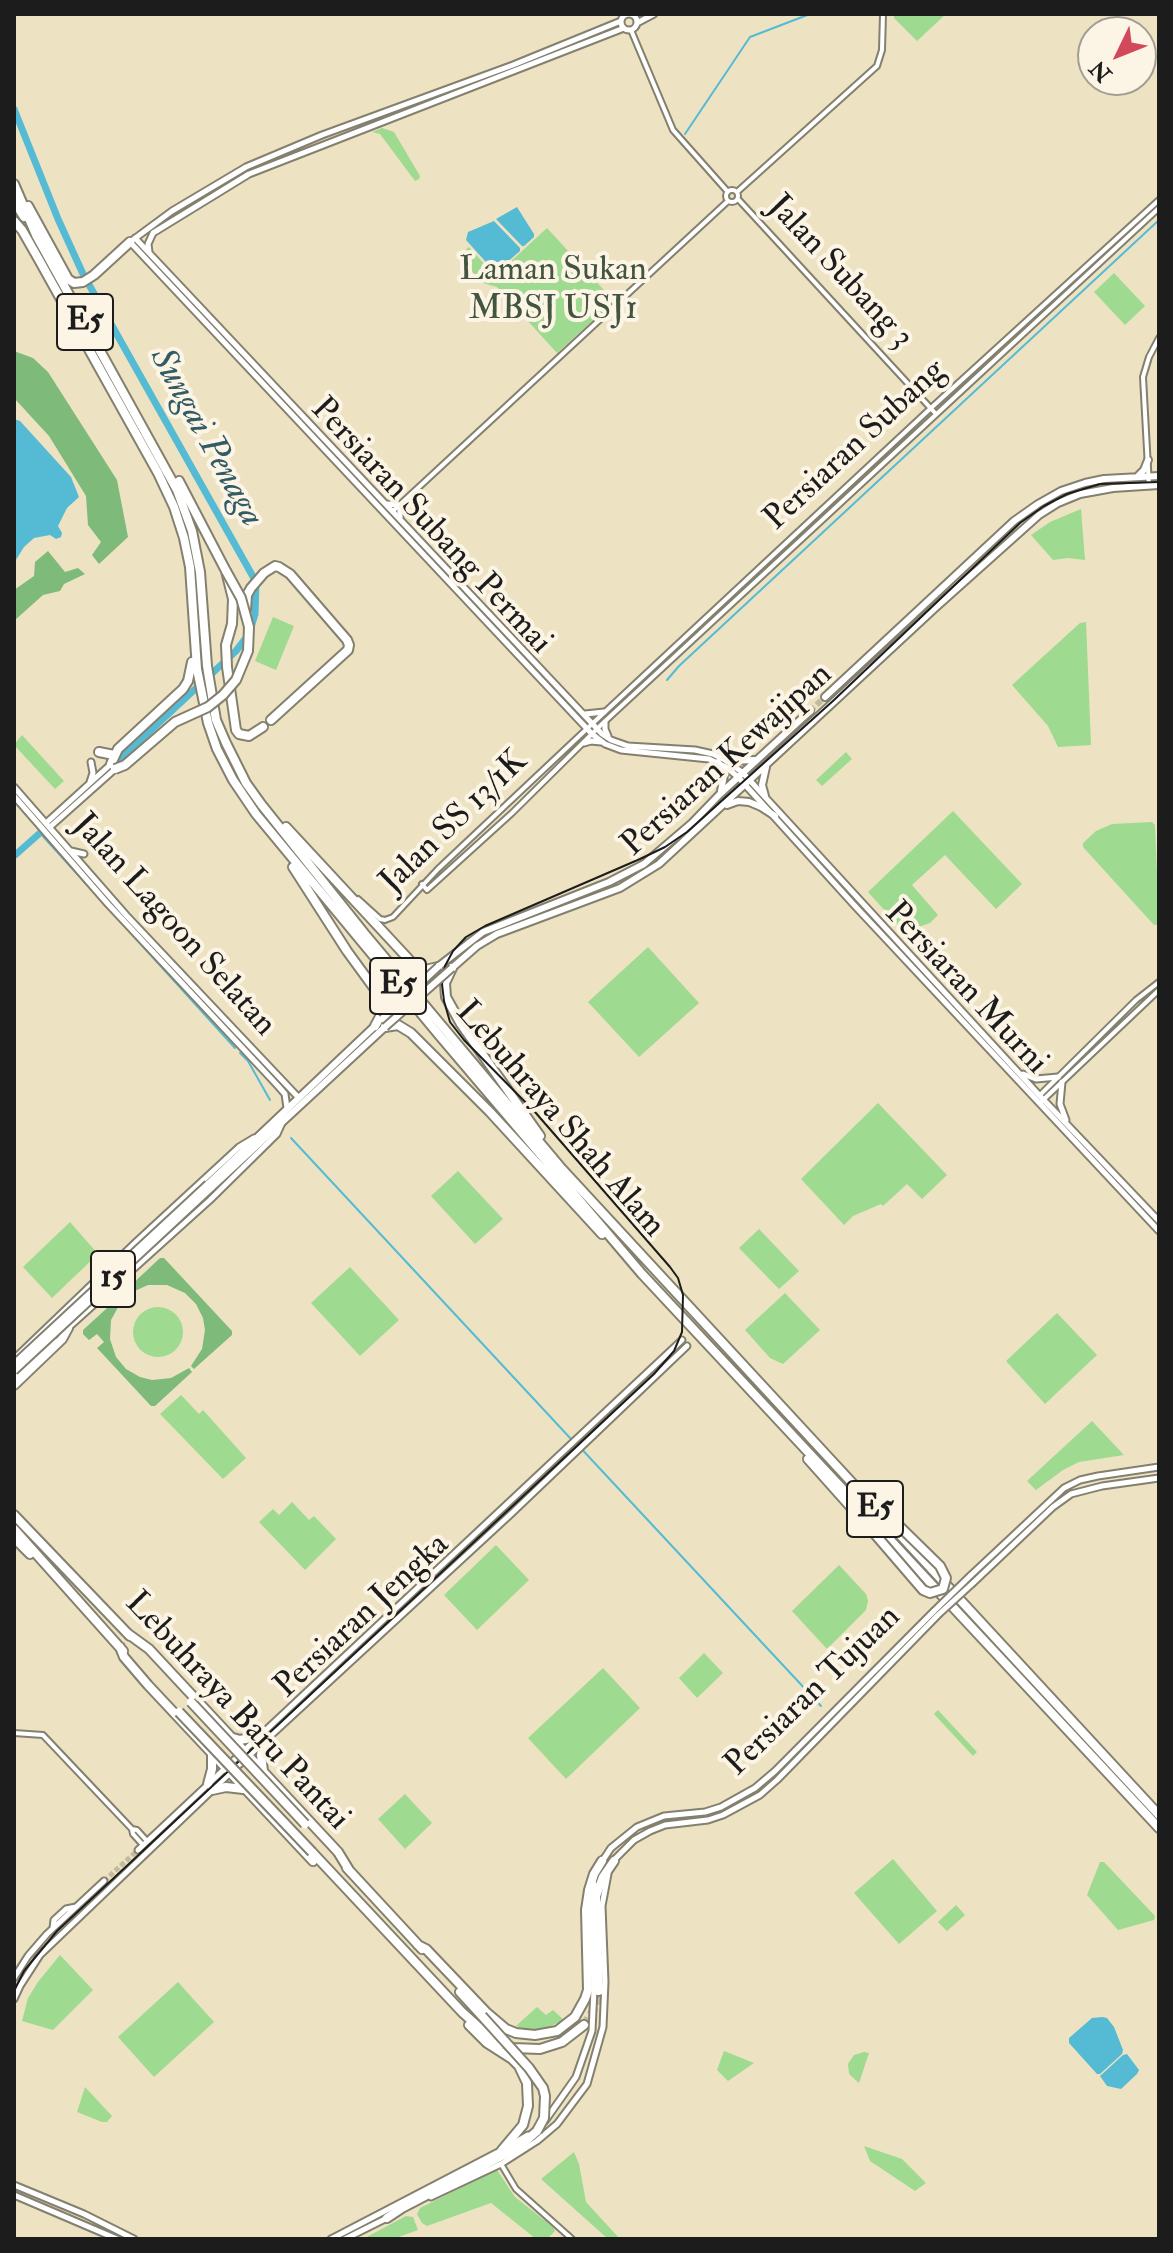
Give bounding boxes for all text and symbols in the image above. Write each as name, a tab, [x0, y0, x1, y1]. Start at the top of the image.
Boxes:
north arrow	[1077, 16, 1157, 96]
text: N	[1084, 54, 1118, 88]
street label: Jalan Subang 3	[757, 188, 921, 358]
park label: Laman Sukan MBSJ USJ1	[459, 252, 647, 332]
road number: E5	[57, 294, 113, 350]
water label: Sungai Penaga	[138, 341, 272, 535]
street label: Persiaran Subang	[757, 352, 955, 540]
street label: Persiaran Subang Permai	[301, 390, 559, 664]
street label: Persiaran Kewajipan	[614, 656, 842, 866]
street label: Jalan SS 13/1K	[373, 743, 537, 903]
street label: Jalan Lagoon Selatan	[62, 806, 284, 1046]
street label: Persiaran Murni	[875, 894, 1055, 1084]
road number: E5	[370, 958, 426, 1014]
street label: Lebuhraya Shah Alam	[445, 994, 673, 1246]
road number: 15	[91, 1251, 135, 1307]
road number: E5	[847, 1481, 903, 1537]
street label: Persiaran Jengka	[267, 1526, 459, 1708]
street label: Lebuhraya Baru Pantai	[115, 1584, 357, 1840]
street label: Persiaran Tujuan	[718, 1598, 910, 1786]

